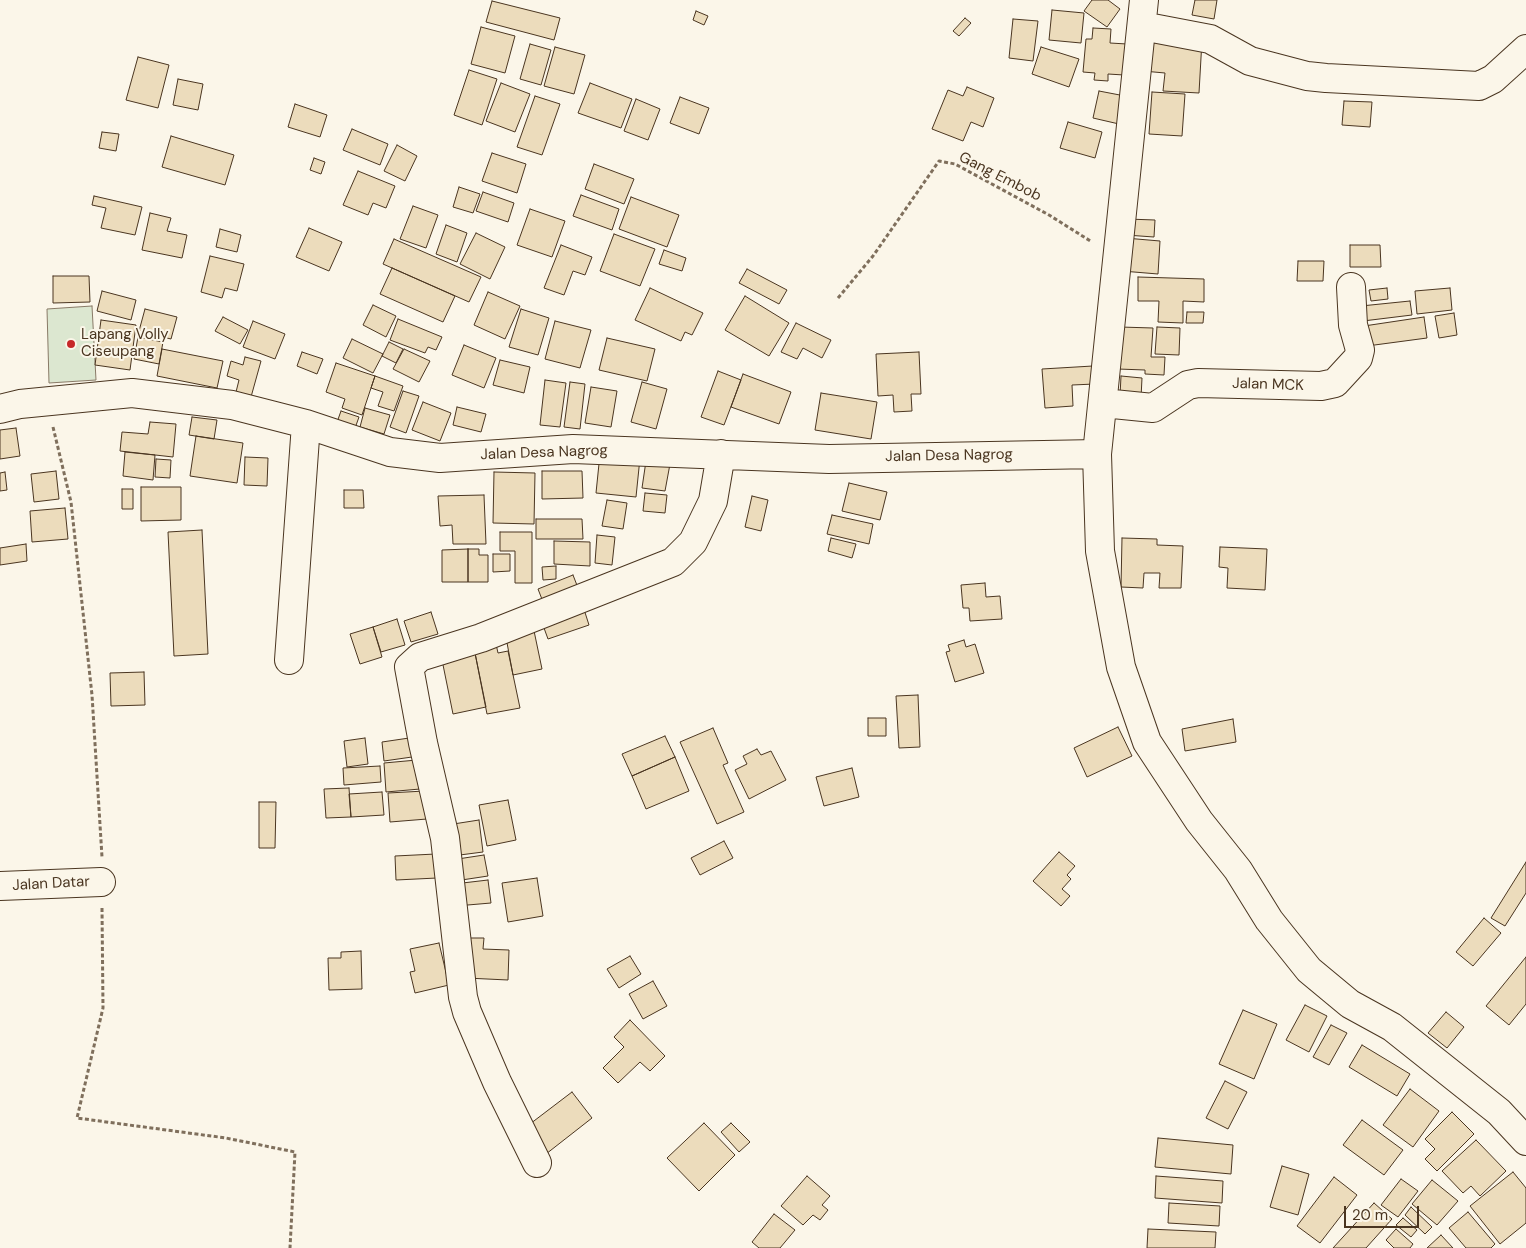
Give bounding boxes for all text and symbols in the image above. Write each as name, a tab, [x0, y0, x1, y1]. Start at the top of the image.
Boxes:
street label: Gang Embob	[956, 149, 1044, 205]
place label: Lapang Volly Ciseupang	[81, 326, 169, 361]
marker: Lapang Volly Ciseupang	[65, 338, 77, 350]
street label: Jalan MCK	[1232, 375, 1304, 395]
street label: Jalan Desa Nagrog	[480, 442, 608, 464]
street label: Jalan Desa Nagrog	[885, 446, 1013, 466]
street label: Jalan Datar	[12, 873, 90, 895]
scale bar	[1346, 1196, 1421, 1228]
text: 20 m	[1352, 1205, 1388, 1225]

